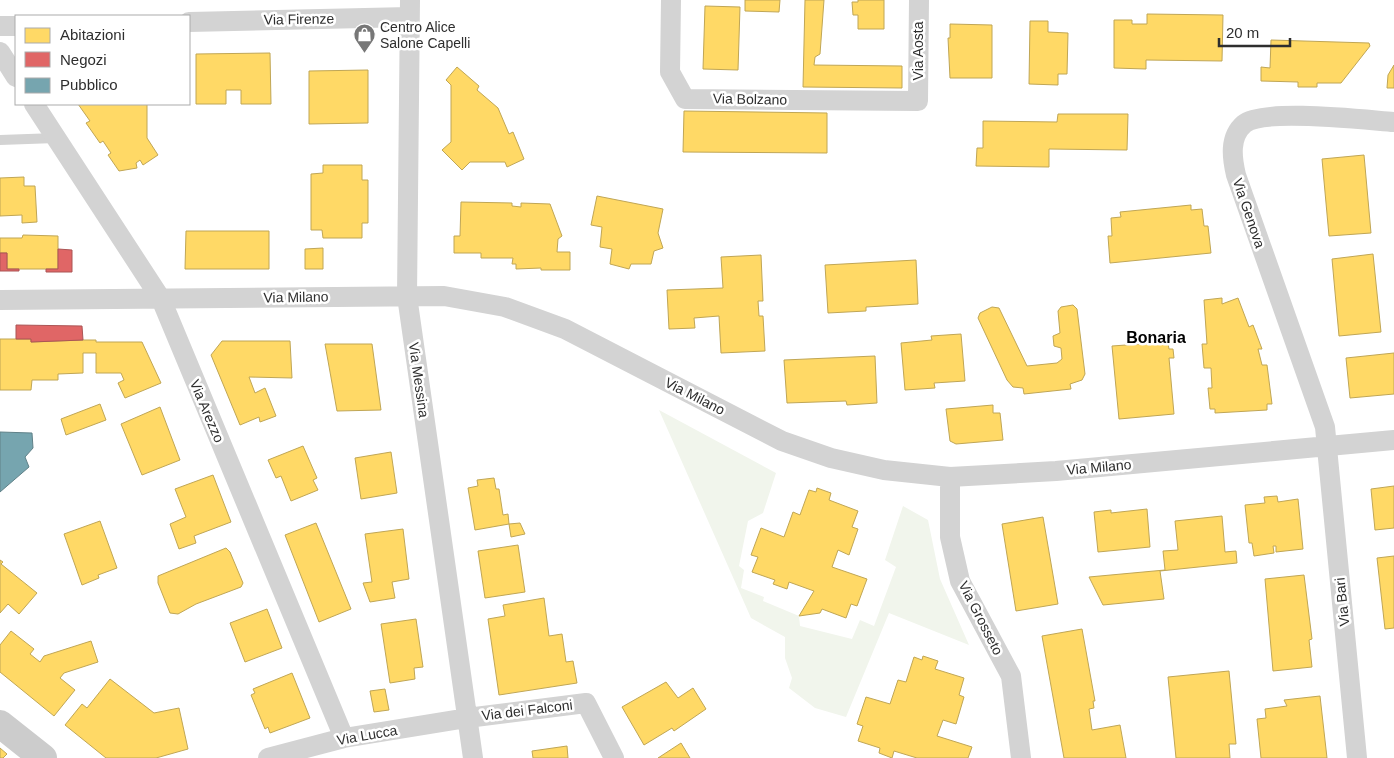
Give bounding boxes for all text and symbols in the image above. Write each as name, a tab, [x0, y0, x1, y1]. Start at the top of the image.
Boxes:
street label: Via Firenze	[264, 10, 335, 28]
legend	[15, 15, 190, 105]
scale bar	[1219, 15, 1290, 47]
place label: Centro Alice Salone Capelli	[380, 19, 470, 51]
street label: Via Aosta	[910, 21, 926, 80]
shop icon: Centro Alice Salone Capelli	[352, 23, 376, 54]
text: 20 m	[1226, 24, 1259, 41]
text: Abitazioni	[60, 26, 125, 43]
text: Negozi	[60, 51, 107, 68]
text: Pubblico	[60, 76, 118, 93]
street label: Via Bolzano	[713, 90, 788, 108]
street label: Via Genova	[1230, 176, 1269, 250]
street label: Via Milano	[263, 288, 329, 306]
district label: Bonaria	[1126, 329, 1186, 346]
street label: Via Messina	[406, 341, 432, 419]
street label: Via Milano	[662, 374, 728, 418]
street label: Via Arezzo	[187, 377, 227, 445]
street label: Via Milano	[1066, 456, 1132, 478]
street label: Via Bari	[1331, 577, 1353, 627]
street label: Via Grosseto	[956, 578, 1007, 658]
street label: Via dei Falconi	[481, 696, 573, 724]
street label: Via Lucca	[335, 722, 399, 748]

